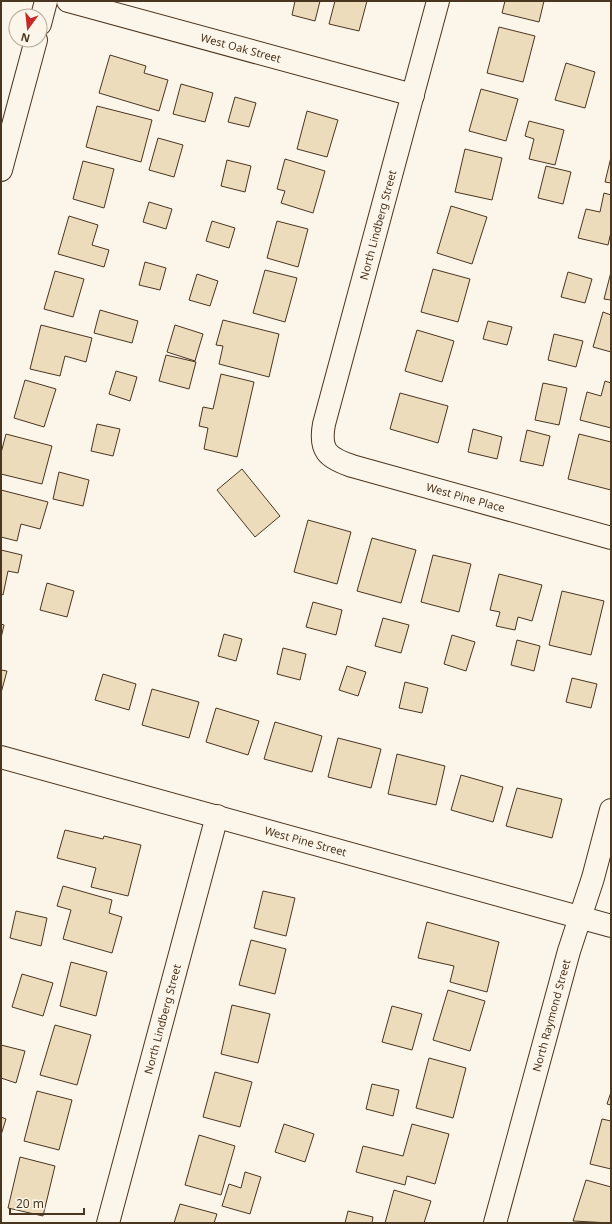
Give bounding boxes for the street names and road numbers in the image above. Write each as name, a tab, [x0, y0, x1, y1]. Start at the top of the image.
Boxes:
street label: West Oak Street	[199, 29, 283, 66]
street label: North Lindberg Street	[356, 168, 399, 281]
street label: West Pine Place	[425, 479, 507, 515]
street label: West Pine Street	[263, 822, 348, 859]
street label: North Raymond Street	[528, 957, 573, 1073]
street label: North Lindberg Street	[140, 962, 184, 1076]

